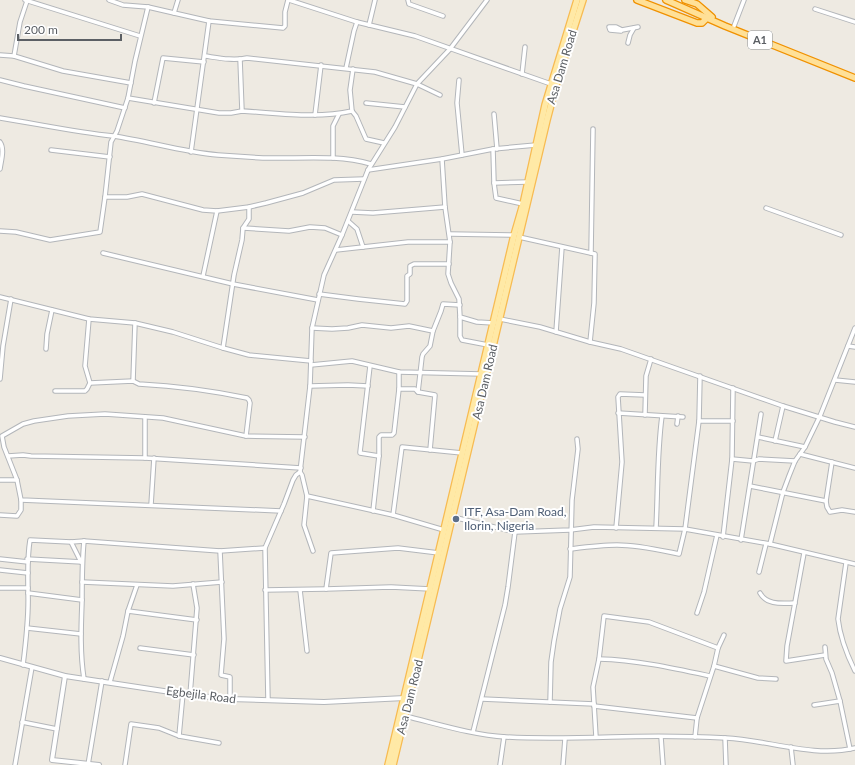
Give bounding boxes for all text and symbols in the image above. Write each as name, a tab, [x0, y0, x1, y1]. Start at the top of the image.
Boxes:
scale bar	[18, 16, 121, 42]
text: 200 m	[24, 22, 58, 37]
street label: Asa Dam Road	[543, 28, 580, 106]
road number: A1	[748, 31, 772, 49]
street label: Asa Dam Road	[469, 343, 500, 421]
place label: ITF, Asa-Dam Road, Ilorin, Nigeria	[464, 504, 567, 533]
marker: ITF, Asa-Dam Road, Ilorin, Nigeria	[451, 514, 461, 524]
street label: Asa Dam Road	[393, 658, 426, 736]
street label: Egbejila Road	[165, 683, 237, 706]

